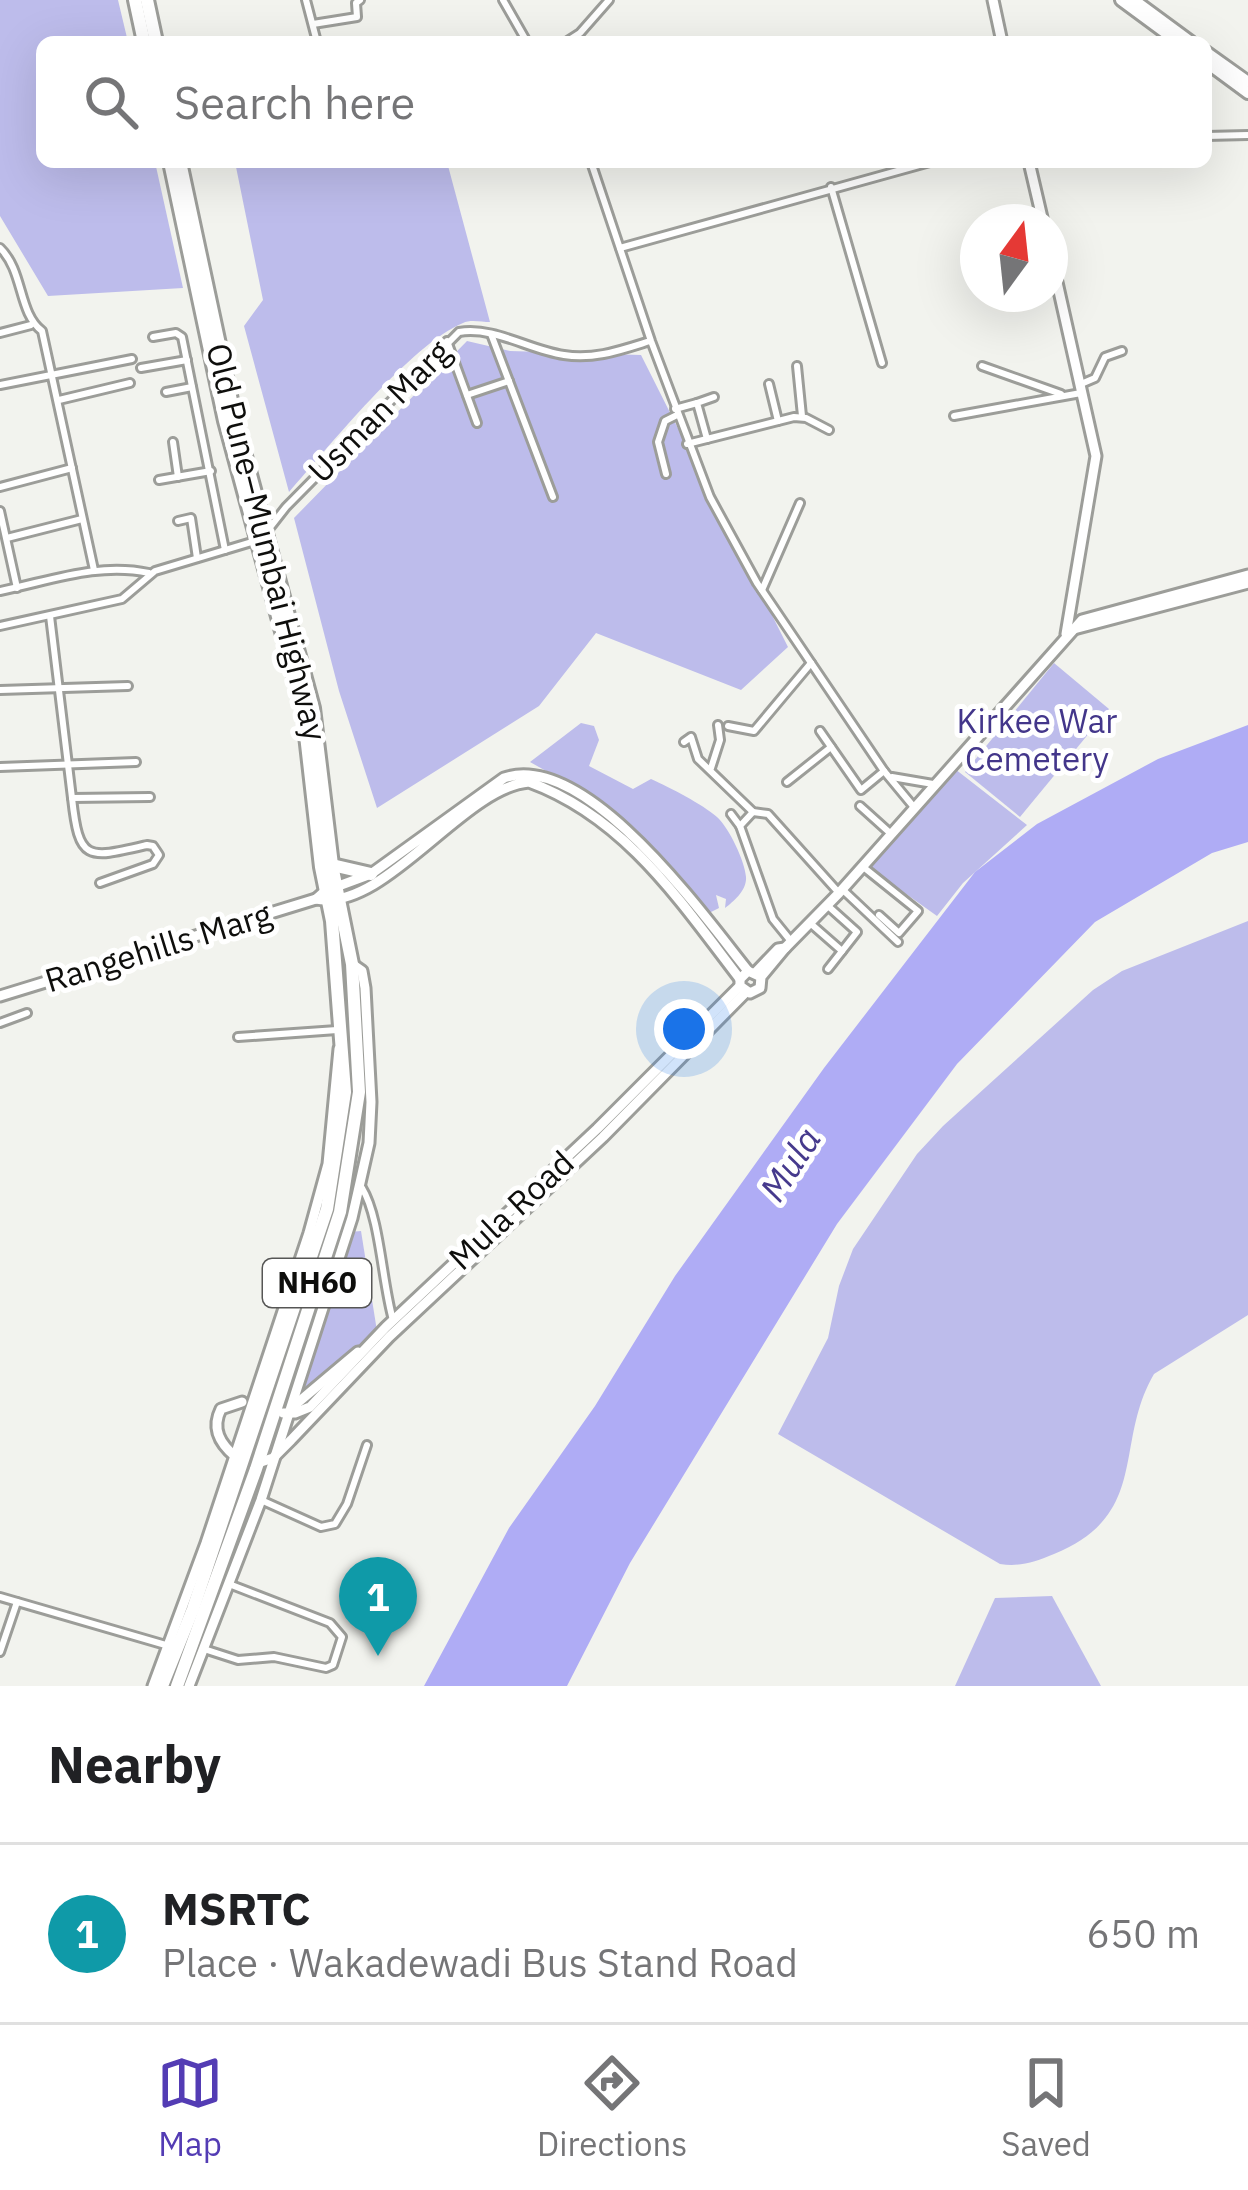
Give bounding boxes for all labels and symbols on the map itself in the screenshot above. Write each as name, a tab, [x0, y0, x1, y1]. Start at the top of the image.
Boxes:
north arrow	[960, 204, 1068, 312]
street label: Usman Marg	[298, 330, 460, 491]
street label: Old Pune–Mumbai Highway	[197, 339, 338, 745]
park label: Kirkee War Cemetery	[957, 699, 1117, 780]
street label: Rangehills Marg	[40, 892, 277, 1001]
your location	[654, 999, 714, 1059]
water label: Mula	[748, 1118, 831, 1210]
street label: Mula Road	[439, 1141, 582, 1278]
road number: NH60	[263, 1259, 371, 1307]
pin: 1	[339, 1557, 417, 1656]

